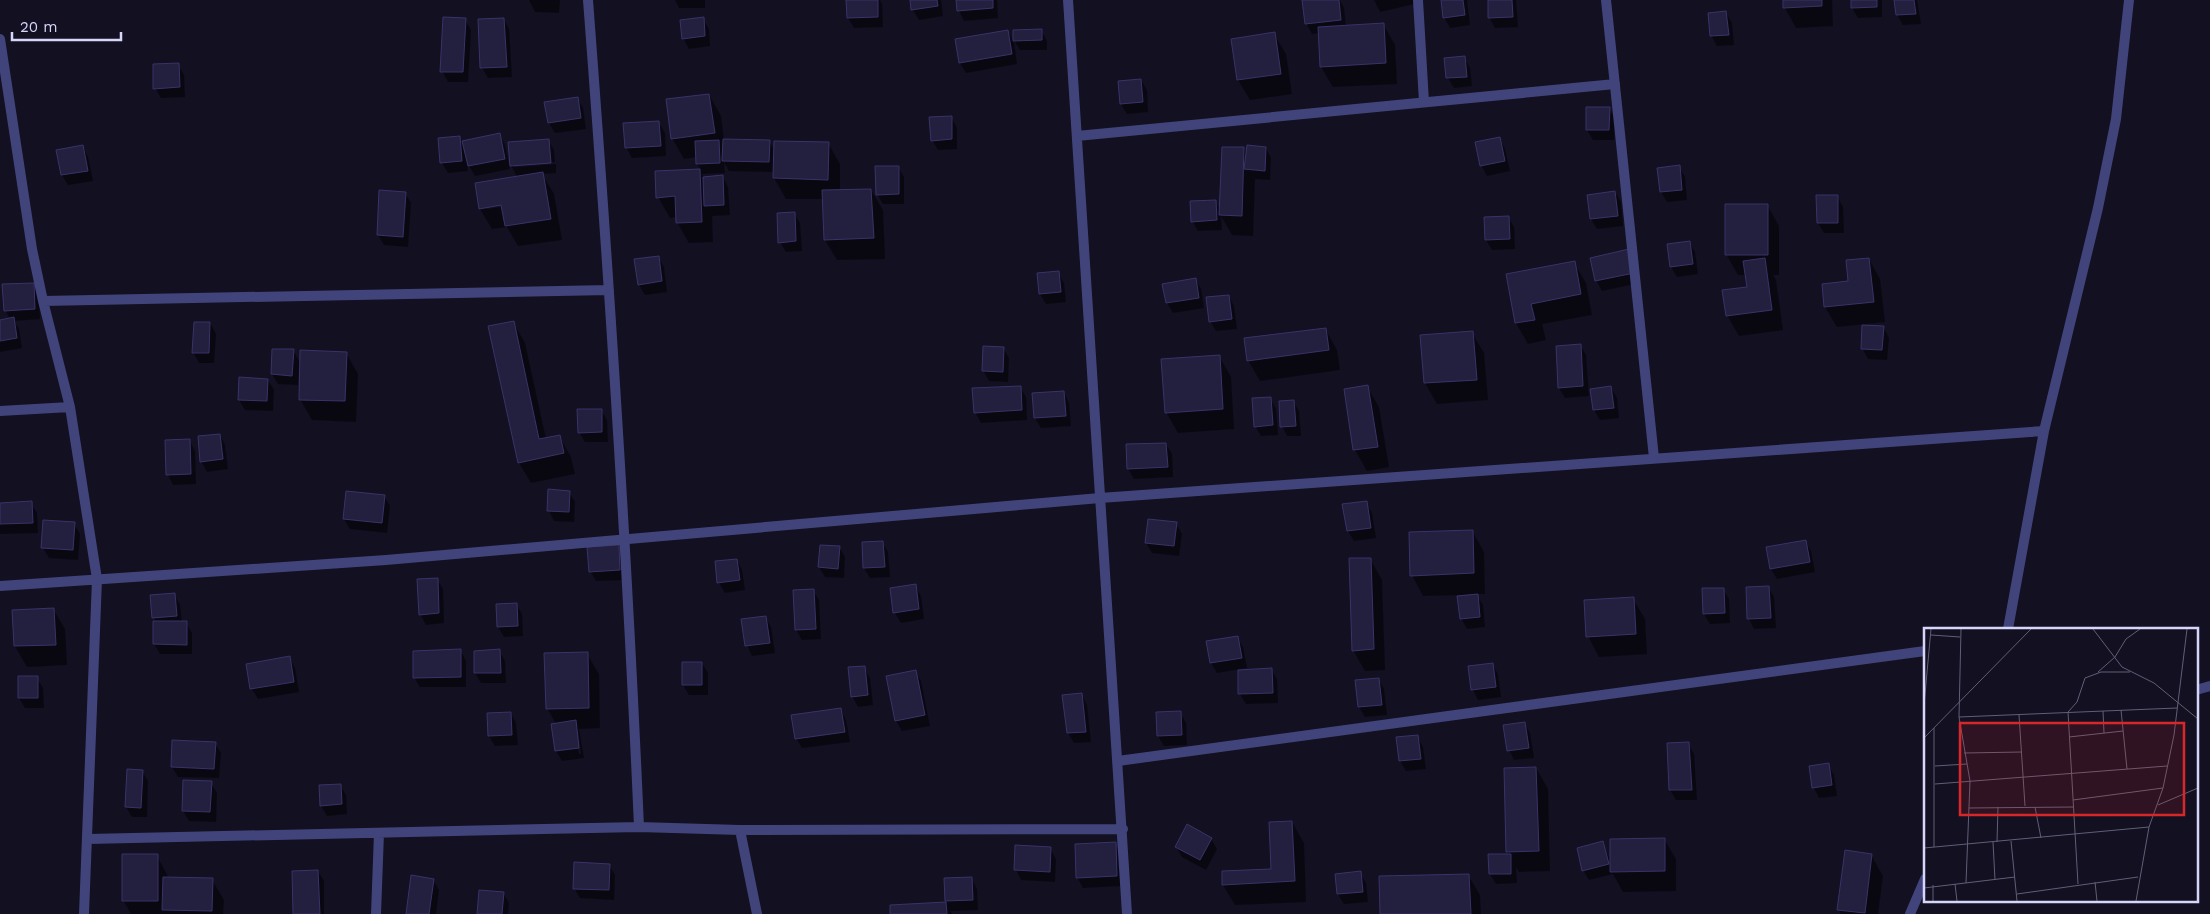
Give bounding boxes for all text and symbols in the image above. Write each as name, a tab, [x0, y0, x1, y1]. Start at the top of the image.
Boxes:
scale bar	[12, 10, 121, 42]
text: 20 m	[20, 18, 58, 36]
inset map	[1924, 628, 2198, 902]

